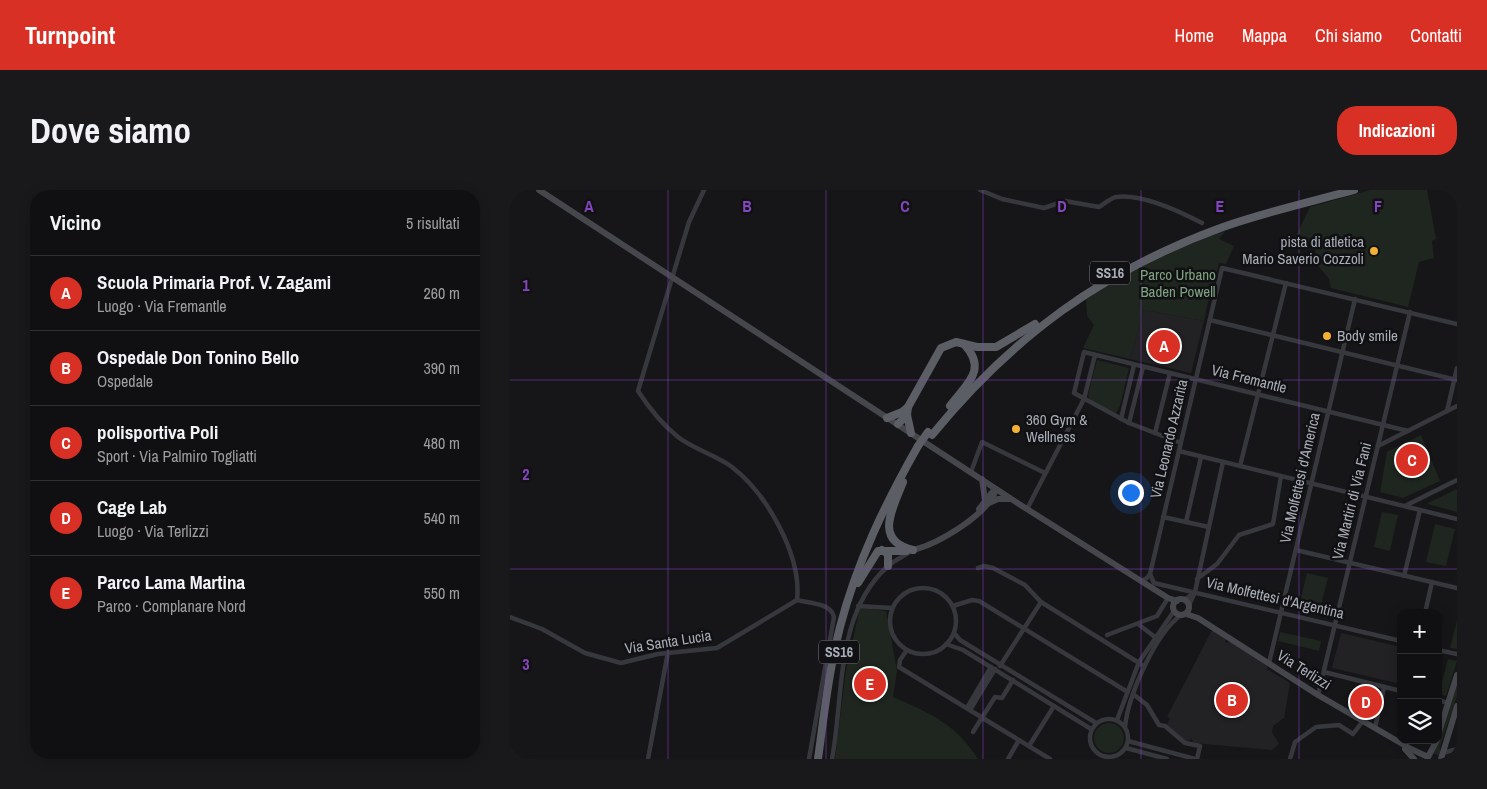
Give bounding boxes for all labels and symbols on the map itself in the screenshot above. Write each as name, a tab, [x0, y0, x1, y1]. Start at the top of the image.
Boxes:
text: A	[584, 195, 594, 217]
text: B	[742, 195, 752, 217]
text: C	[900, 195, 910, 217]
text: D	[1057, 195, 1067, 217]
text: E	[1216, 195, 1225, 217]
text: F	[1374, 195, 1382, 217]
place label: pista di atletica Mario Saverio Cozzoli	[1242, 231, 1364, 269]
marker: pista di atletica Mario Saverio Cozzoli	[1368, 245, 1380, 257]
road number: SS16	[1090, 262, 1130, 285]
park label: Parco Urbano Baden Powell	[1140, 264, 1216, 302]
text: 1	[522, 274, 530, 296]
place label: Body smile	[1337, 325, 1398, 346]
pin: A	[1148, 327, 1180, 365]
marker: Body smile	[1321, 330, 1333, 342]
street label: Via Fremantle	[1209, 359, 1289, 398]
street label: Via Leonardo Azzarita	[1145, 377, 1192, 500]
place label: 360 Gym & Wellness	[1026, 409, 1088, 447]
street label: Via Molfettesi d'America	[1274, 410, 1325, 545]
marker: 360 Gym & Wellness	[1010, 423, 1022, 435]
street label: Via Martiri di Via Fani	[1327, 440, 1376, 562]
pin: C	[1396, 441, 1428, 479]
text: 2	[522, 463, 530, 485]
your location	[1118, 480, 1144, 506]
street label: Via Molfettesi d'Argentina	[1204, 571, 1346, 624]
street label: Via Santa Lucia	[623, 624, 713, 659]
road number: SS16	[819, 641, 859, 664]
street label: Via Terlizzi	[1273, 645, 1335, 694]
text: 3	[522, 653, 530, 675]
pin: E	[854, 665, 886, 703]
pin: B	[1216, 681, 1248, 719]
pin: D	[1350, 683, 1382, 721]

